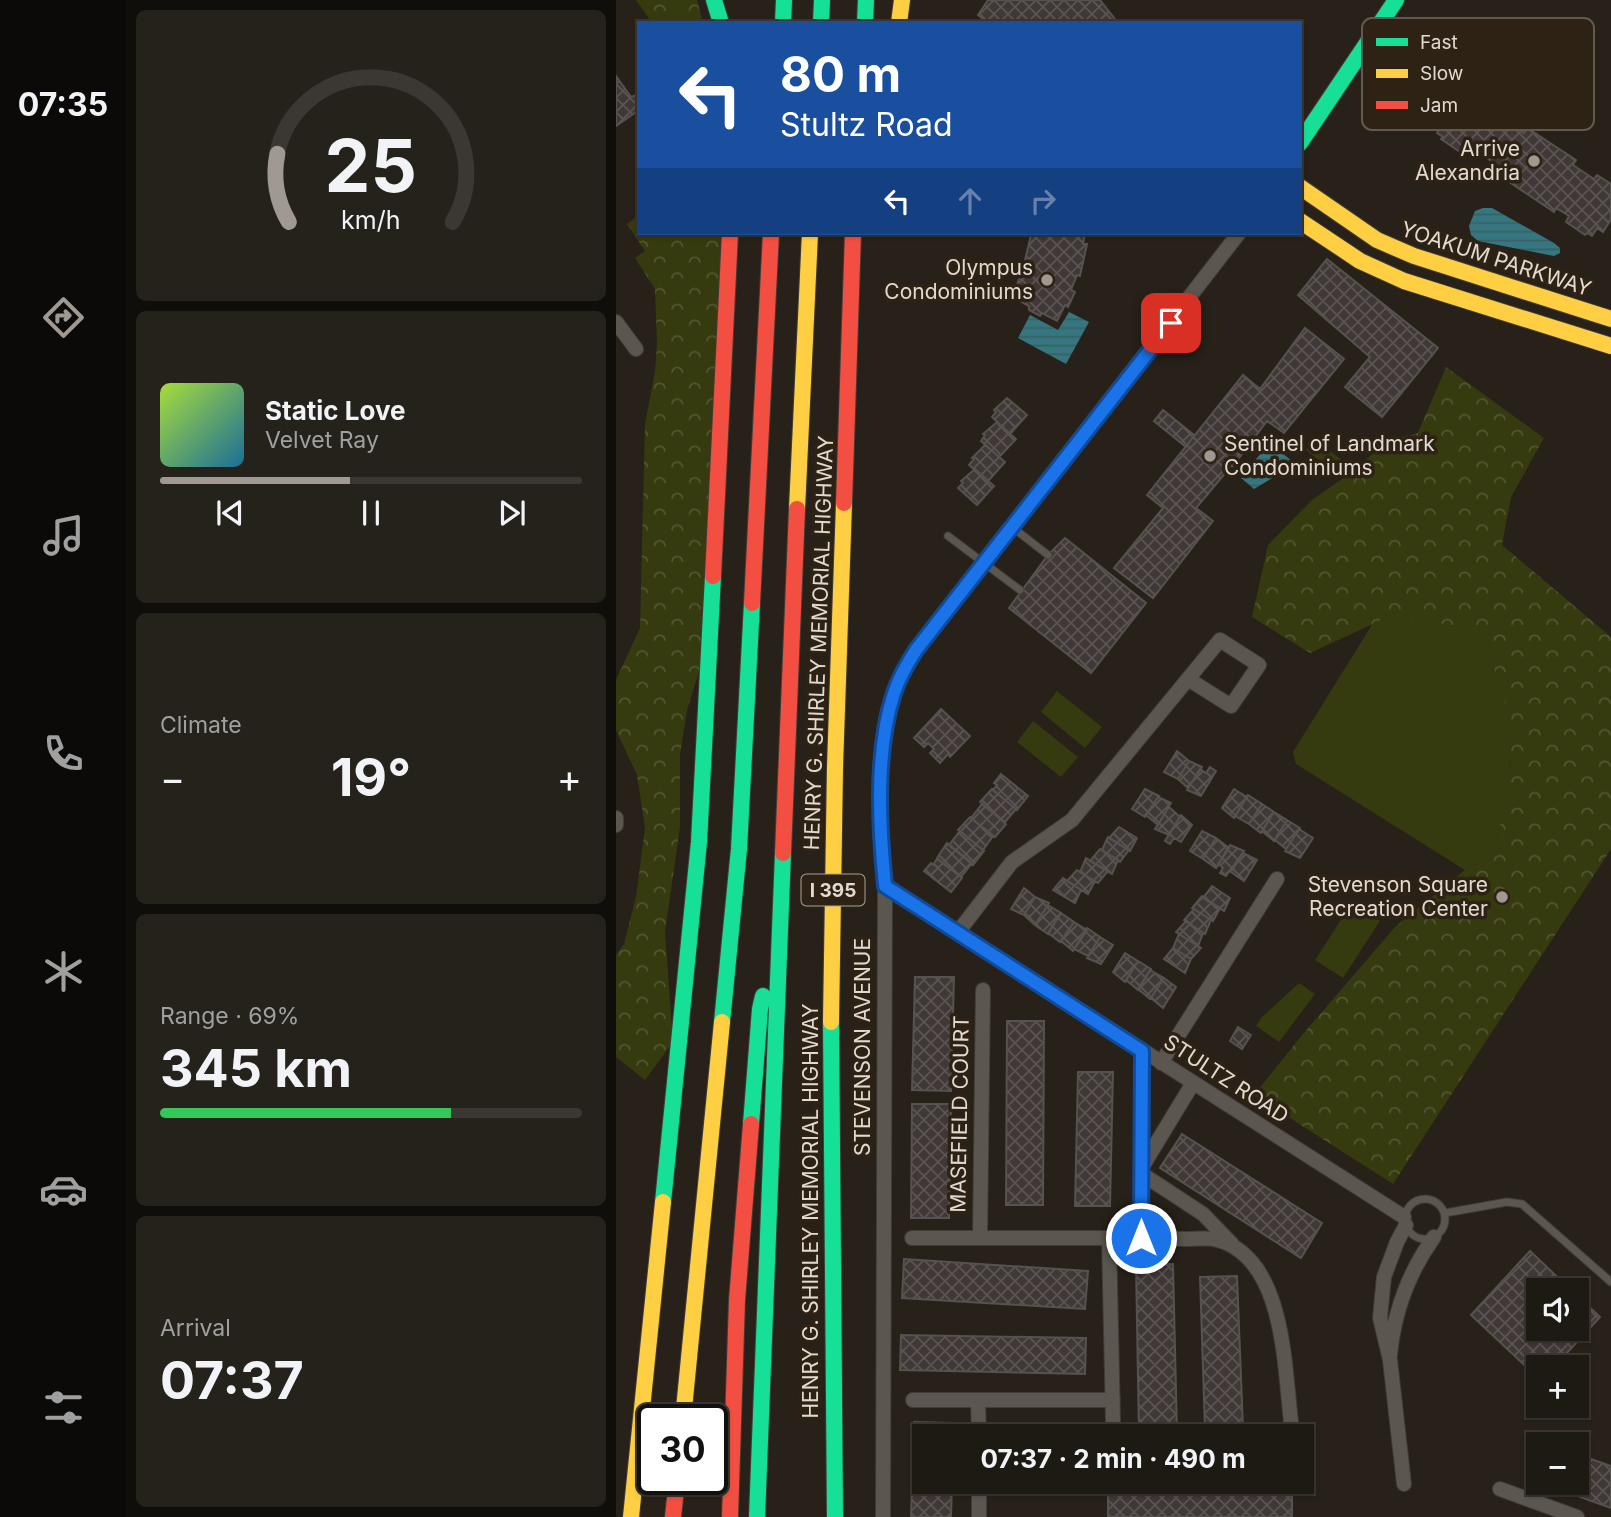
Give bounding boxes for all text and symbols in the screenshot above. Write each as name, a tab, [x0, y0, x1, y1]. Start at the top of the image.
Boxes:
legend	[1362, 18, 1594, 130]
text: Fast	[1420, 31, 1458, 54]
text: 80 m	[780, 45, 901, 104]
icon: left	[665, 49, 756, 140]
text: Slow	[1420, 62, 1463, 85]
text: 07:35	[18, 85, 108, 124]
text: Jam	[1420, 94, 1458, 117]
text: Stultz Road	[780, 105, 952, 144]
text: 25	[325, 121, 417, 210]
place label: Arrive Alexandria	[1415, 136, 1520, 185]
marker: Arrive Alexandria	[1526, 153, 1542, 169]
icon: left	[878, 182, 916, 220]
icon: ahead	[951, 182, 989, 220]
icon: right	[1024, 182, 1062, 220]
text: km/h	[341, 205, 401, 235]
street label: YOAKUM PARKWAY	[1398, 216, 1594, 301]
place label: Olympus Condominiums	[884, 255, 1033, 304]
marker: Olympus Condominiums	[1039, 272, 1055, 288]
icon: directions	[39, 293, 88, 342]
pin	[1141, 293, 1201, 353]
icon: arrive	[1152, 304, 1190, 342]
text: Static Love	[265, 395, 406, 426]
text: Velvet Ray	[265, 426, 379, 454]
place label: Sentinel of Landmark Condominiums	[1224, 431, 1435, 480]
street label: HENRY G. SHIRLEY MEMORIAL HIGHWAY	[799, 435, 838, 851]
marker: Sentinel of Landmark Condominiums	[1202, 448, 1218, 464]
icon: previous	[211, 494, 249, 532]
icon: pause	[352, 494, 390, 532]
icon: next	[493, 494, 531, 532]
icon: music	[39, 511, 88, 560]
text: Climate	[160, 711, 242, 739]
icon: phone	[39, 729, 88, 778]
text: 19°	[331, 746, 411, 809]
text: −	[160, 755, 185, 801]
text: +	[557, 755, 582, 801]
place label: Stevenson Square Recreation Center	[1308, 872, 1488, 921]
road number: I 395	[802, 874, 864, 906]
marker: Stevenson Square Recreation Center	[1494, 889, 1510, 905]
street label: STEVENSON AVENUE	[850, 938, 875, 1156]
icon: climate	[39, 947, 88, 996]
text: Range · 69%	[160, 1002, 299, 1030]
street label: HENRY G. SHIRLEY MEMORIAL HIGHWAY	[798, 1004, 823, 1419]
street label: MASEFIELD COURT	[945, 1015, 974, 1213]
street label: STULTZ ROAD	[1159, 1029, 1293, 1128]
text: 345 km	[160, 1037, 352, 1100]
icon: car	[39, 1165, 88, 1214]
position arrow	[1104, 1201, 1178, 1275]
map controls	[1526, 1278, 1589, 1495]
button: sound	[1526, 1278, 1589, 1341]
text: Arrival	[160, 1314, 231, 1342]
text: 07:37	[160, 1349, 304, 1412]
button: +	[1526, 1355, 1589, 1418]
icon: filters	[39, 1383, 88, 1432]
speed limit sign: 30	[637, 1404, 728, 1495]
button: −	[1526, 1432, 1589, 1495]
text: 07:37 · 2 min · 490 m	[980, 1443, 1246, 1474]

